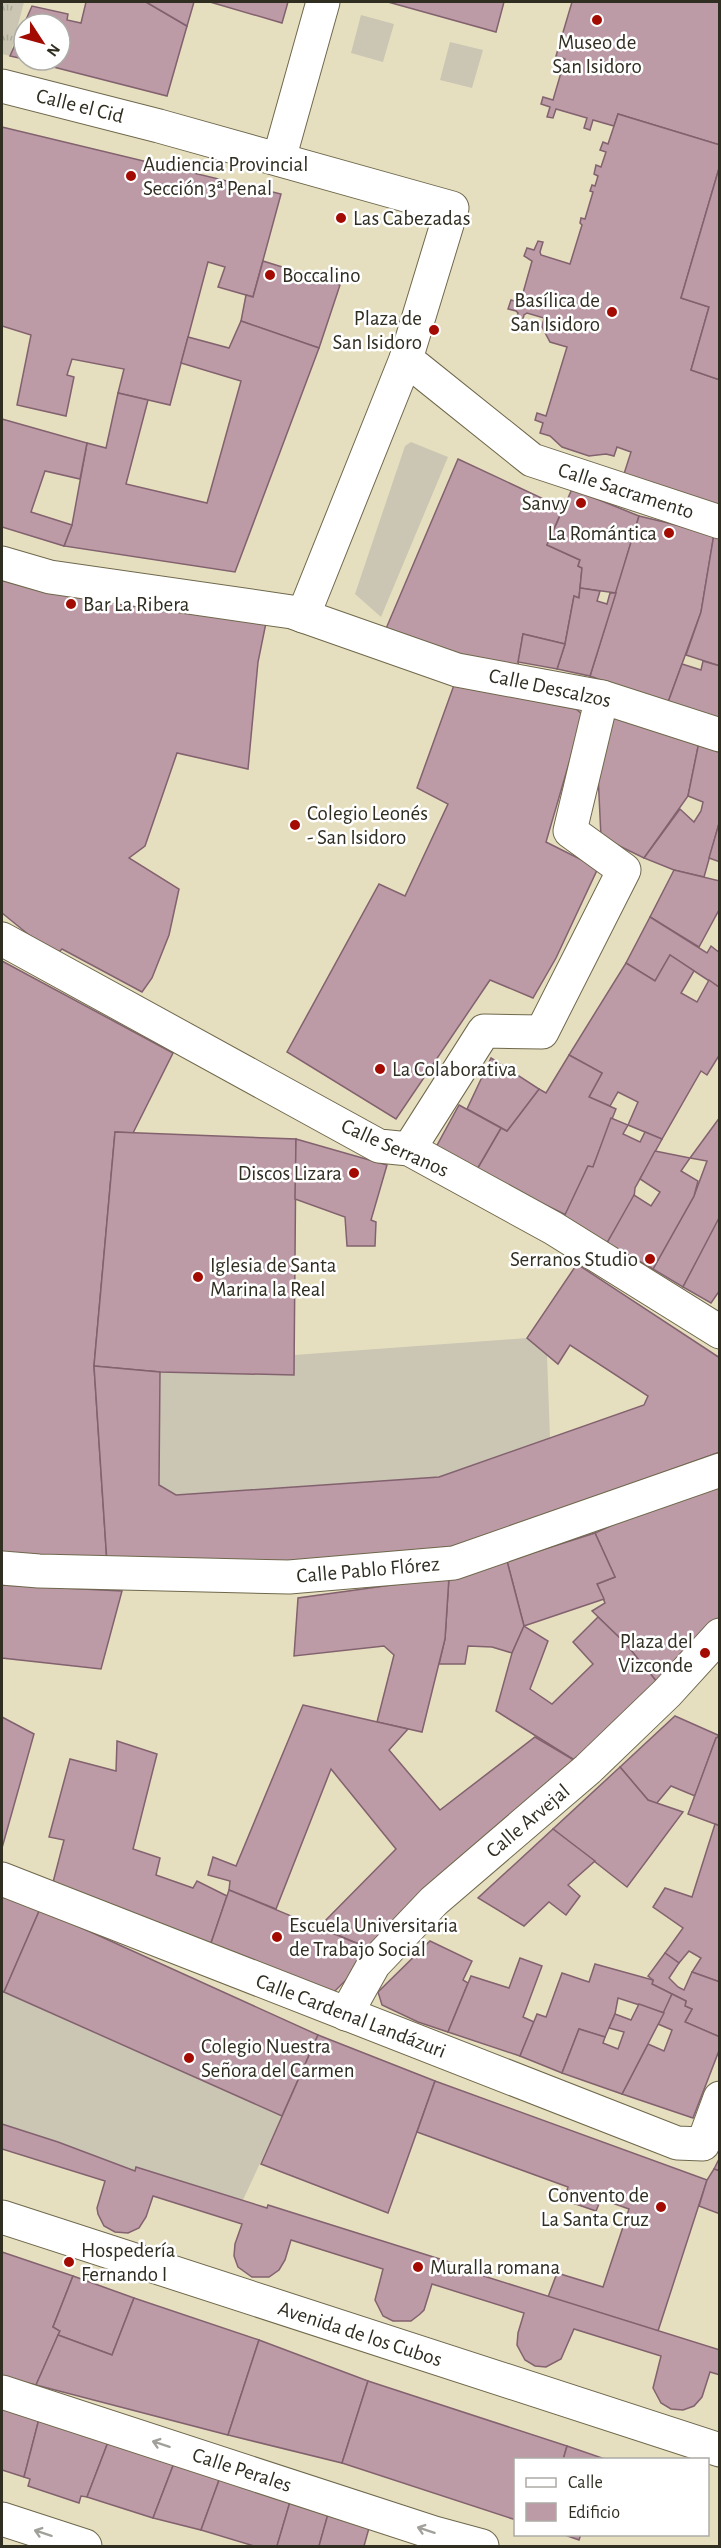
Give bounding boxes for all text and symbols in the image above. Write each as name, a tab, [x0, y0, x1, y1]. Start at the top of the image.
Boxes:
north arrow	[12, 12, 72, 72]
marker: Museo de San Isidoro	[590, 13, 604, 27]
place label: Museo de San Isidoro	[552, 32, 642, 77]
text: N	[44, 41, 63, 59]
street label: Calle el Cid	[34, 85, 126, 127]
place label: Audiencia Provincial Sección 3ª Penal	[143, 154, 308, 199]
marker: Audiencia Provincial Sección 3ª Penal	[124, 169, 138, 183]
place label: Las Cabezadas	[353, 208, 470, 229]
marker: Las Cabezadas	[334, 211, 348, 225]
place label: Boccalino	[282, 265, 360, 286]
marker: Boccalino	[263, 268, 277, 282]
place label: Basílica de San Isidoro	[511, 290, 600, 335]
marker: Basílica de San Isidoro	[605, 305, 619, 319]
place label: Plaza de San Isidoro	[333, 308, 422, 353]
marker: Plaza de San Isidoro	[427, 323, 441, 337]
street label: Calle Sacramento	[556, 459, 696, 523]
place label: Sanvy	[522, 493, 569, 514]
marker: Sanvy	[574, 496, 588, 510]
place label: La Romántica	[548, 523, 657, 544]
marker: La Romántica	[662, 526, 676, 540]
place label: Bar La Ribera	[83, 594, 190, 615]
marker: Bar La Ribera	[64, 597, 78, 611]
street label: Calle Descalzos	[487, 665, 613, 711]
place label: Colegio Leonés - San Isidoro	[307, 803, 428, 848]
marker: Colegio Leonés - San Isidoro	[288, 818, 302, 832]
place label: La Colaborativa	[392, 1059, 517, 1080]
marker: La Colaborativa	[373, 1062, 387, 1076]
street label: Calle Serranos	[338, 1115, 452, 1181]
place label: Discos Lizara	[238, 1163, 342, 1184]
marker: Discos Lizara	[347, 1166, 361, 1180]
place label: Serranos Studio	[510, 1249, 638, 1270]
marker: Serranos Studio	[643, 1252, 657, 1266]
place label: Iglesia de Santa Marina la Real	[210, 1255, 337, 1300]
marker: Iglesia de Santa Marina la Real	[191, 1270, 205, 1284]
street label: Calle Pablo Flórez	[296, 1553, 440, 1587]
place label: Plaza del Vizconde	[618, 1631, 693, 1676]
marker: Plaza del Vizconde	[698, 1646, 712, 1660]
street label: Calle Arvejal	[482, 1780, 574, 1862]
place label: Escuela Universitaria de Trabajo Social	[289, 1915, 458, 1960]
marker: Escuela Universitaria de Trabajo Social	[270, 1930, 284, 1944]
street label: Calle Cardenal Landázuri	[253, 1970, 449, 2062]
place label: Colegio Nuestra Señora del Carmen	[201, 2036, 355, 2081]
marker: Colegio Nuestra Señora del Carmen	[182, 2051, 196, 2065]
place label: Convento de La Santa Cruz	[541, 2185, 649, 2230]
marker: Convento de La Santa Cruz	[654, 2200, 668, 2214]
place label: Hospedería Fernando I	[81, 2240, 176, 2285]
marker: Hospedería Fernando I	[62, 2255, 76, 2269]
place label: Muralla romana	[430, 2257, 560, 2278]
marker: Muralla romana	[411, 2260, 425, 2274]
street label: Avenida de los Cubos	[275, 2298, 445, 2370]
one-way arrow	[152, 2438, 171, 2449]
street label: Calle Perales	[190, 2444, 294, 2496]
legend	[514, 2458, 709, 2536]
text: Calle	[568, 2474, 603, 2492]
text: Edificio	[568, 2504, 620, 2522]
one-way arrow	[417, 2524, 436, 2535]
one-way arrow	[34, 2527, 53, 2538]

